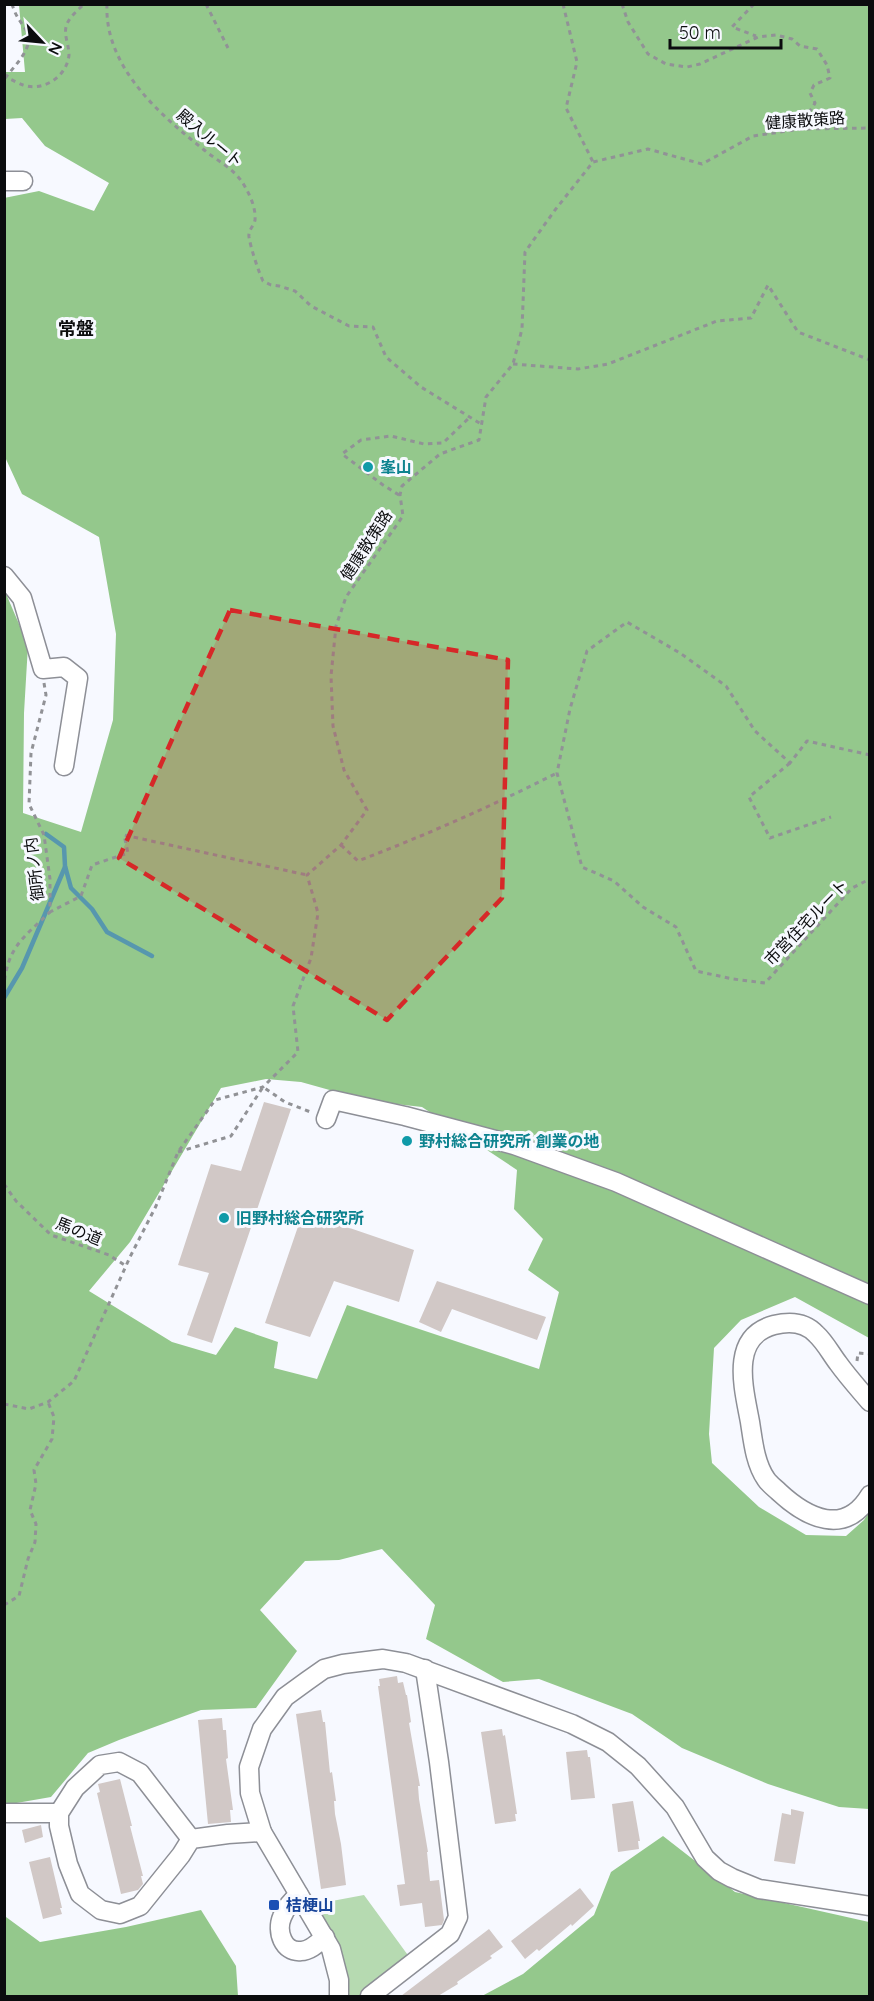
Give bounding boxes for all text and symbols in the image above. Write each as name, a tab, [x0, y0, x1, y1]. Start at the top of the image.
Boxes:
north arrow	[12, 12, 72, 72]
scale bar	[670, 12, 781, 50]
text: 50 m	[679, 21, 721, 44]
text: N	[44, 39, 67, 58]
street label: 殿入ルート	[173, 105, 247, 171]
street label: 健康散策路	[764, 107, 846, 133]
district label: 常盤	[58, 317, 94, 340]
place label: 峯山	[380, 457, 412, 477]
marker: 峯山	[361, 460, 375, 474]
street label: 健康散策路	[336, 506, 396, 584]
street label: 御所ノ内	[20, 836, 48, 902]
street label: 市営住宅ルート	[760, 875, 852, 969]
place label: 野村総合研究所 創業の地	[419, 1131, 599, 1151]
marker: 野村総合研究所 創業の地	[400, 1134, 414, 1148]
place label: 旧野村総合研究所	[236, 1208, 364, 1228]
marker: 旧野村総合研究所	[217, 1211, 231, 1225]
street label: 馬の道	[53, 1213, 105, 1249]
place label: 桔梗山	[286, 1895, 334, 1915]
marker: 桔梗山	[267, 1898, 281, 1912]

